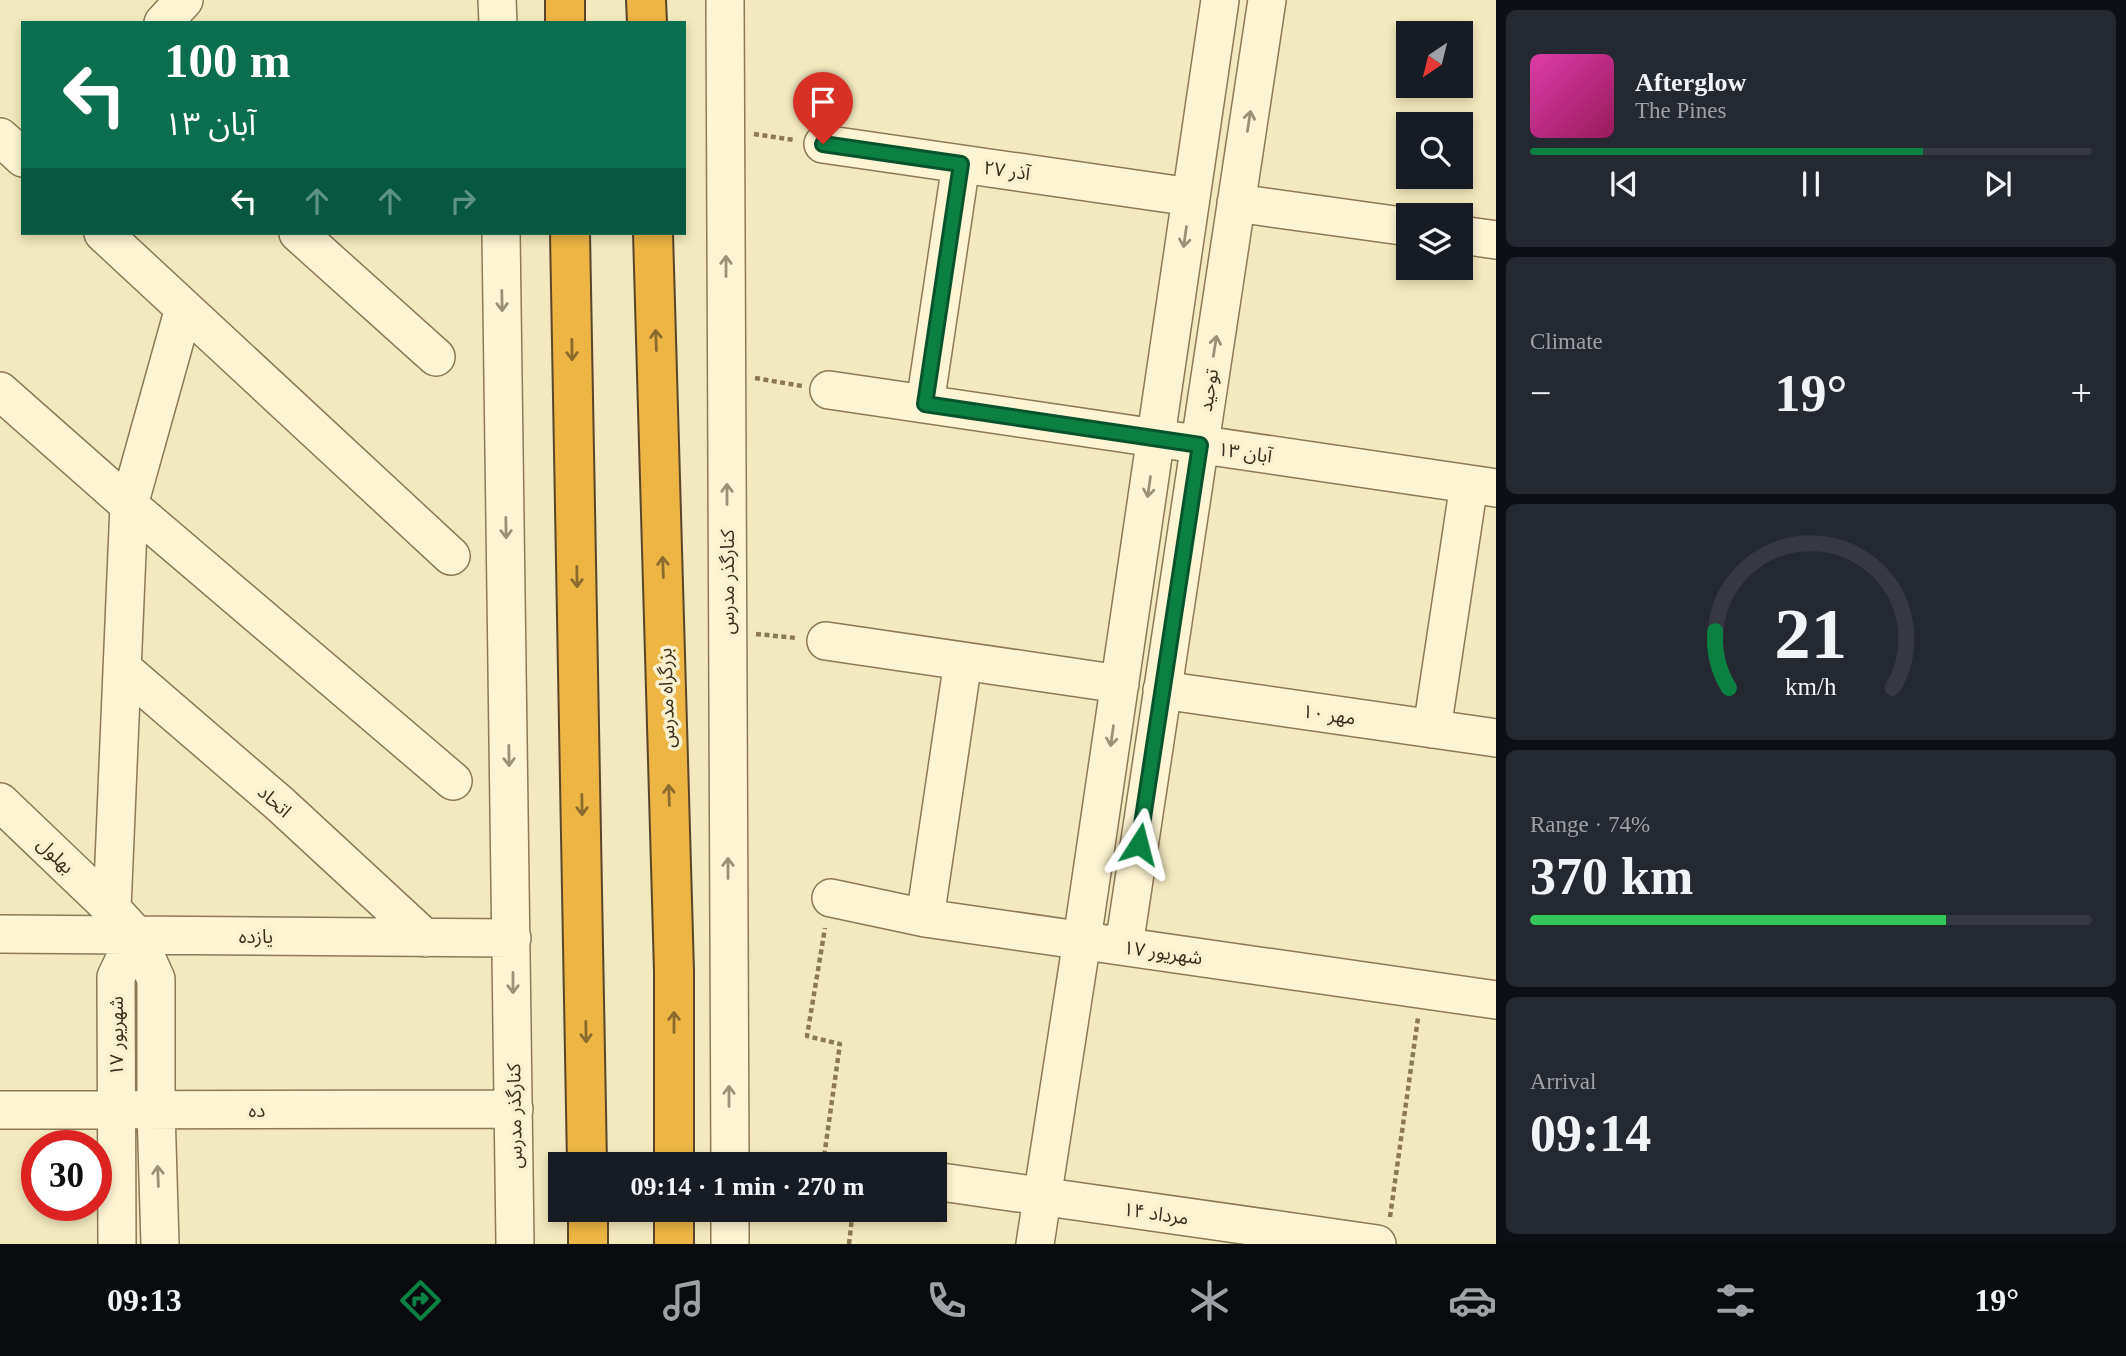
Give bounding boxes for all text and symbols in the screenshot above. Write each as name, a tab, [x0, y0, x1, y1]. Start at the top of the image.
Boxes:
north arrow	[1396, 21, 1474, 98]
map controls	[1396, 21, 1473, 280]
text: 100 m	[164, 33, 291, 88]
icon: left	[49, 49, 140, 140]
text: Afterglow	[1635, 68, 1746, 97]
pin	[793, 72, 853, 144]
icon: arrive	[804, 83, 842, 121]
text: The Pines	[1635, 98, 1726, 123]
text: ۱۳ آبان	[164, 106, 256, 142]
one-way arrow	[1243, 110, 1256, 133]
button: search	[1396, 112, 1473, 189]
street label: ۲۷ آذر	[982, 157, 1033, 185]
icon: previous	[1605, 165, 1643, 203]
icon: pause	[1792, 165, 1830, 203]
icon: next	[1979, 165, 2017, 203]
icon: left	[225, 182, 263, 220]
icon: ahead	[298, 182, 336, 220]
icon: ahead	[371, 182, 409, 220]
icon: right	[444, 182, 482, 220]
button: layers	[1396, 203, 1473, 280]
one-way arrow	[1179, 225, 1192, 248]
one-way arrow	[719, 255, 733, 278]
one-way arrow	[495, 289, 509, 312]
one-way arrow	[649, 329, 663, 352]
text: Climate	[1530, 329, 1603, 354]
one-way arrow	[1209, 335, 1222, 358]
one-way arrow	[566, 338, 579, 361]
text: 19°	[1775, 365, 1847, 422]
street label: توحید	[1195, 367, 1223, 413]
text: −	[1530, 372, 1551, 414]
text: +	[2071, 372, 2092, 414]
street label: ۱۳ آبان	[1216, 438, 1275, 467]
one-way arrow	[1142, 475, 1155, 497]
one-way arrow	[720, 482, 734, 505]
one-way arrow	[499, 517, 513, 540]
street label: کنارگذر مدرس	[717, 528, 739, 635]
one-way arrow	[656, 556, 669, 579]
one-way arrow	[570, 566, 584, 589]
text: 21	[1775, 593, 1847, 674]
street label: بزرگراه مدرس	[654, 648, 680, 748]
text: km/h	[1785, 673, 1837, 700]
street label: ۱۰ مهر	[1301, 700, 1357, 730]
one-way arrow	[1106, 724, 1119, 747]
one-way arrow	[502, 744, 516, 767]
street label: اتحاد	[254, 781, 295, 822]
one-way arrow	[662, 783, 676, 806]
one-way arrow	[575, 793, 589, 816]
position arrow	[1102, 807, 1176, 881]
text: Range · 74%	[1530, 812, 1650, 837]
street label: بهلول	[32, 833, 78, 878]
text: 370 km	[1530, 848, 1693, 905]
one-way arrow	[721, 857, 735, 880]
street label: یازده	[239, 926, 273, 948]
street label: ۱۷ شهریور	[1122, 937, 1204, 969]
one-way arrow	[506, 972, 520, 995]
street label: ۱۷ شهریور	[106, 996, 128, 1076]
one-way arrow	[667, 1011, 681, 1034]
one-way arrow	[579, 1021, 593, 1044]
street label: کنارگذر مدرس	[503, 1062, 527, 1169]
text: Arrival	[1530, 1069, 1596, 1094]
one-way arrow	[722, 1084, 736, 1107]
street label: ده	[249, 1100, 265, 1121]
text: 09:14	[1530, 1105, 1651, 1162]
speed limit sign: 30	[21, 1130, 112, 1221]
one-way arrow	[152, 1165, 165, 1188]
text: 09:14 · 1 min · 270 m	[631, 1172, 865, 1201]
street label: ۱۴ مرداد	[1122, 1198, 1190, 1229]
icon: directions	[396, 1276, 445, 1325]
icon: music	[659, 1276, 708, 1325]
icon: phone	[922, 1276, 971, 1325]
icon: climate	[1185, 1276, 1234, 1325]
icon: car	[1448, 1276, 1497, 1325]
icon: filters	[1711, 1276, 1760, 1325]
text: 09:13	[107, 1282, 182, 1318]
text: 19°	[1974, 1282, 2019, 1318]

